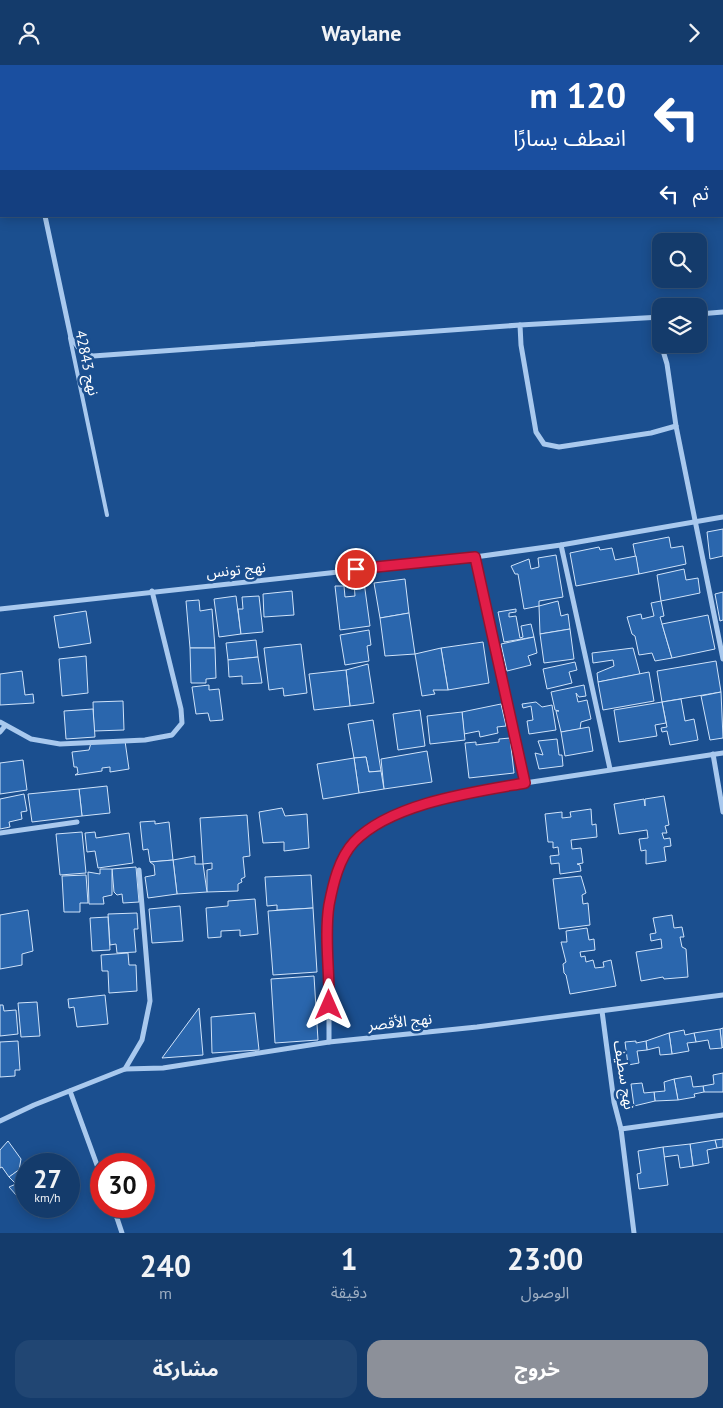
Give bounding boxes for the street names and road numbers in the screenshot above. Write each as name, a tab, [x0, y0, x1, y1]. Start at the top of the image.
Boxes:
street label: نهج 42843	[68, 329, 104, 398]
street label: نهج تونس	[205, 557, 267, 585]
street label: نهج الأقصر	[366, 1009, 433, 1037]
street label: نهج سطيف	[607, 1039, 639, 1111]

